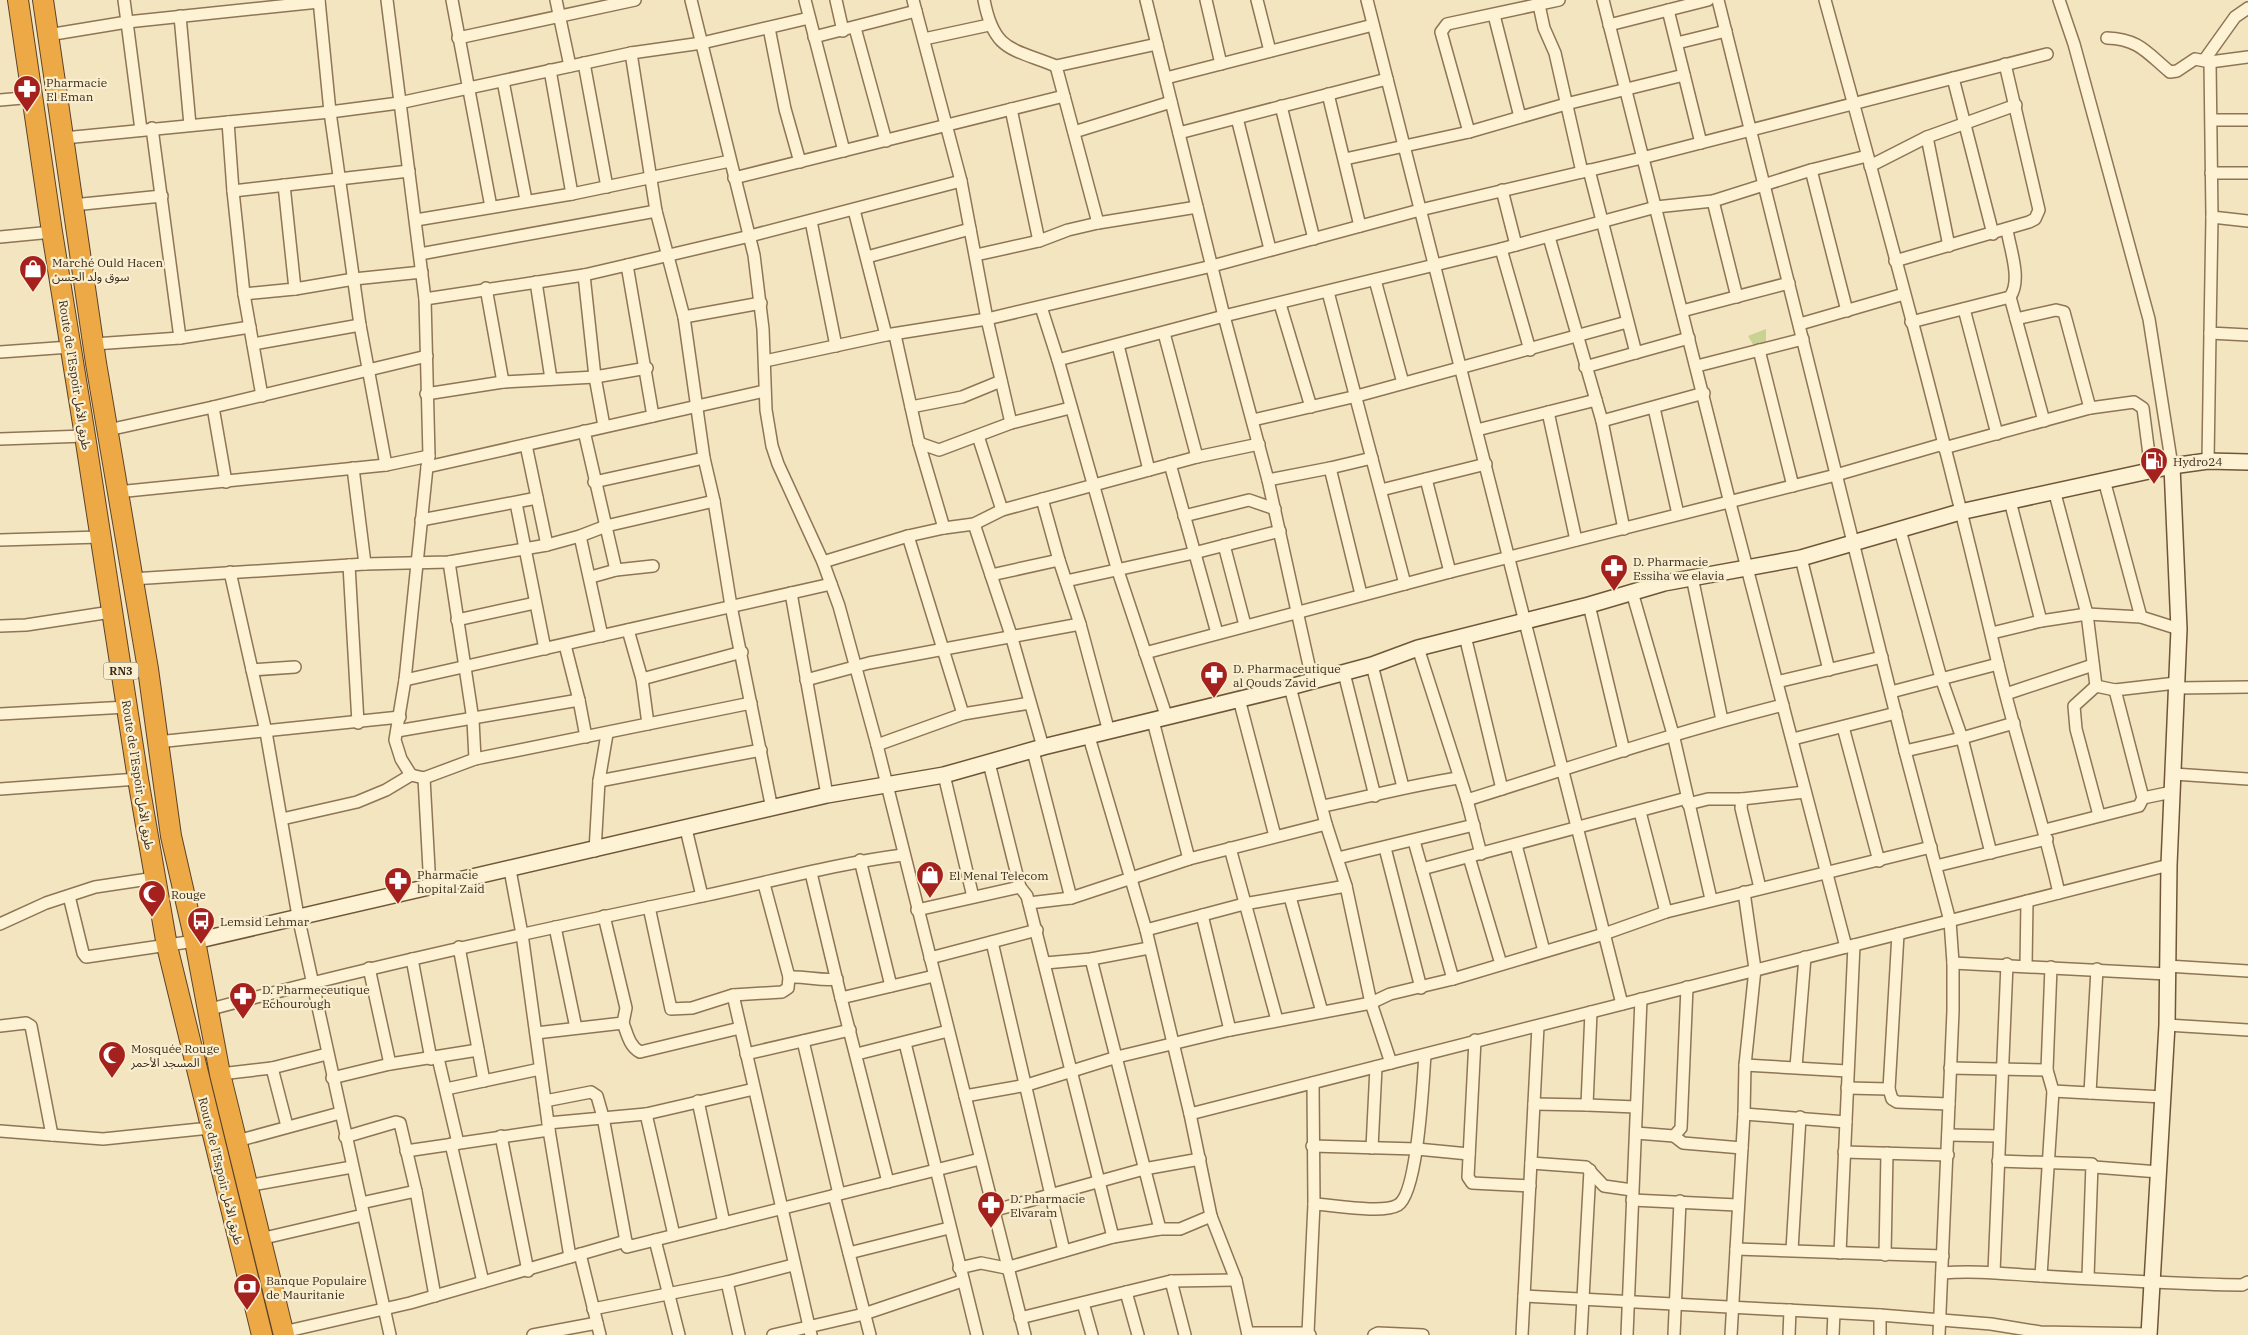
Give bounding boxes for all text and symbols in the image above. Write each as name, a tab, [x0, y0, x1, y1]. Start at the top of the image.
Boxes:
pharmacy icon: Pharmacie El Eman	[12, 74, 42, 113]
place label: Pharmacie El Eman	[46, 75, 107, 104]
shop icon: Marché Ould Hacen سوق ولد الحسن	[18, 254, 48, 293]
place label: Marché Ould Hacen سوق ولد الحسن	[52, 255, 163, 284]
street label: Route de l’Espoir طريق الأمل	[55, 299, 94, 451]
fuel station icon: Hydro24	[2139, 446, 2169, 485]
place label: Hydro24	[2173, 454, 2223, 469]
pharmacy icon: D. Pharmacie Essiha we elavia	[1599, 553, 1629, 592]
place label: D. Pharmacie Essiha we elavia	[1633, 554, 1725, 583]
pharmacy icon: D. Pharmaceutique al Qouds Zavid	[1199, 660, 1229, 699]
place label: D. Pharmaceutique al Qouds Zavid	[1233, 661, 1341, 690]
road number: RN3	[104, 662, 138, 679]
street label: Route de l’Espoir طريق الأمل	[118, 699, 157, 851]
shop icon: El Menal Telecom	[915, 860, 945, 899]
pharmacy icon: Pharmacie hopital Zaid	[383, 866, 413, 905]
place label: Pharmacie hopital Zaid	[417, 867, 485, 896]
place label: El Menal Telecom	[949, 868, 1049, 883]
mosque icon: Rouge	[137, 879, 167, 918]
place label: Rouge	[171, 887, 206, 902]
bus stop icon: Lemsid Lehmar	[186, 906, 216, 945]
place label: Lemsid Lehmar	[220, 914, 310, 929]
pharmacy icon: D. Pharmeceutique Echourough	[228, 981, 258, 1020]
place label: D. Pharmeceutique Echourough	[262, 982, 370, 1011]
mosque icon: Mosquée Rouge المسجد الأحمر	[97, 1040, 127, 1079]
place label: Mosquée Rouge المسجد الأحمر	[130, 1041, 219, 1070]
street label: Route de l’Espoir طريق الأمل	[194, 1096, 247, 1247]
pharmacy icon: D. Pharmacie Elvaram	[976, 1190, 1006, 1229]
place label: D. Pharmacie Elvaram	[1010, 1191, 1085, 1220]
bank icon: Banque Populaire de Mauritanie	[232, 1272, 262, 1311]
place label: Banque Populaire de Mauritanie	[266, 1273, 367, 1302]

